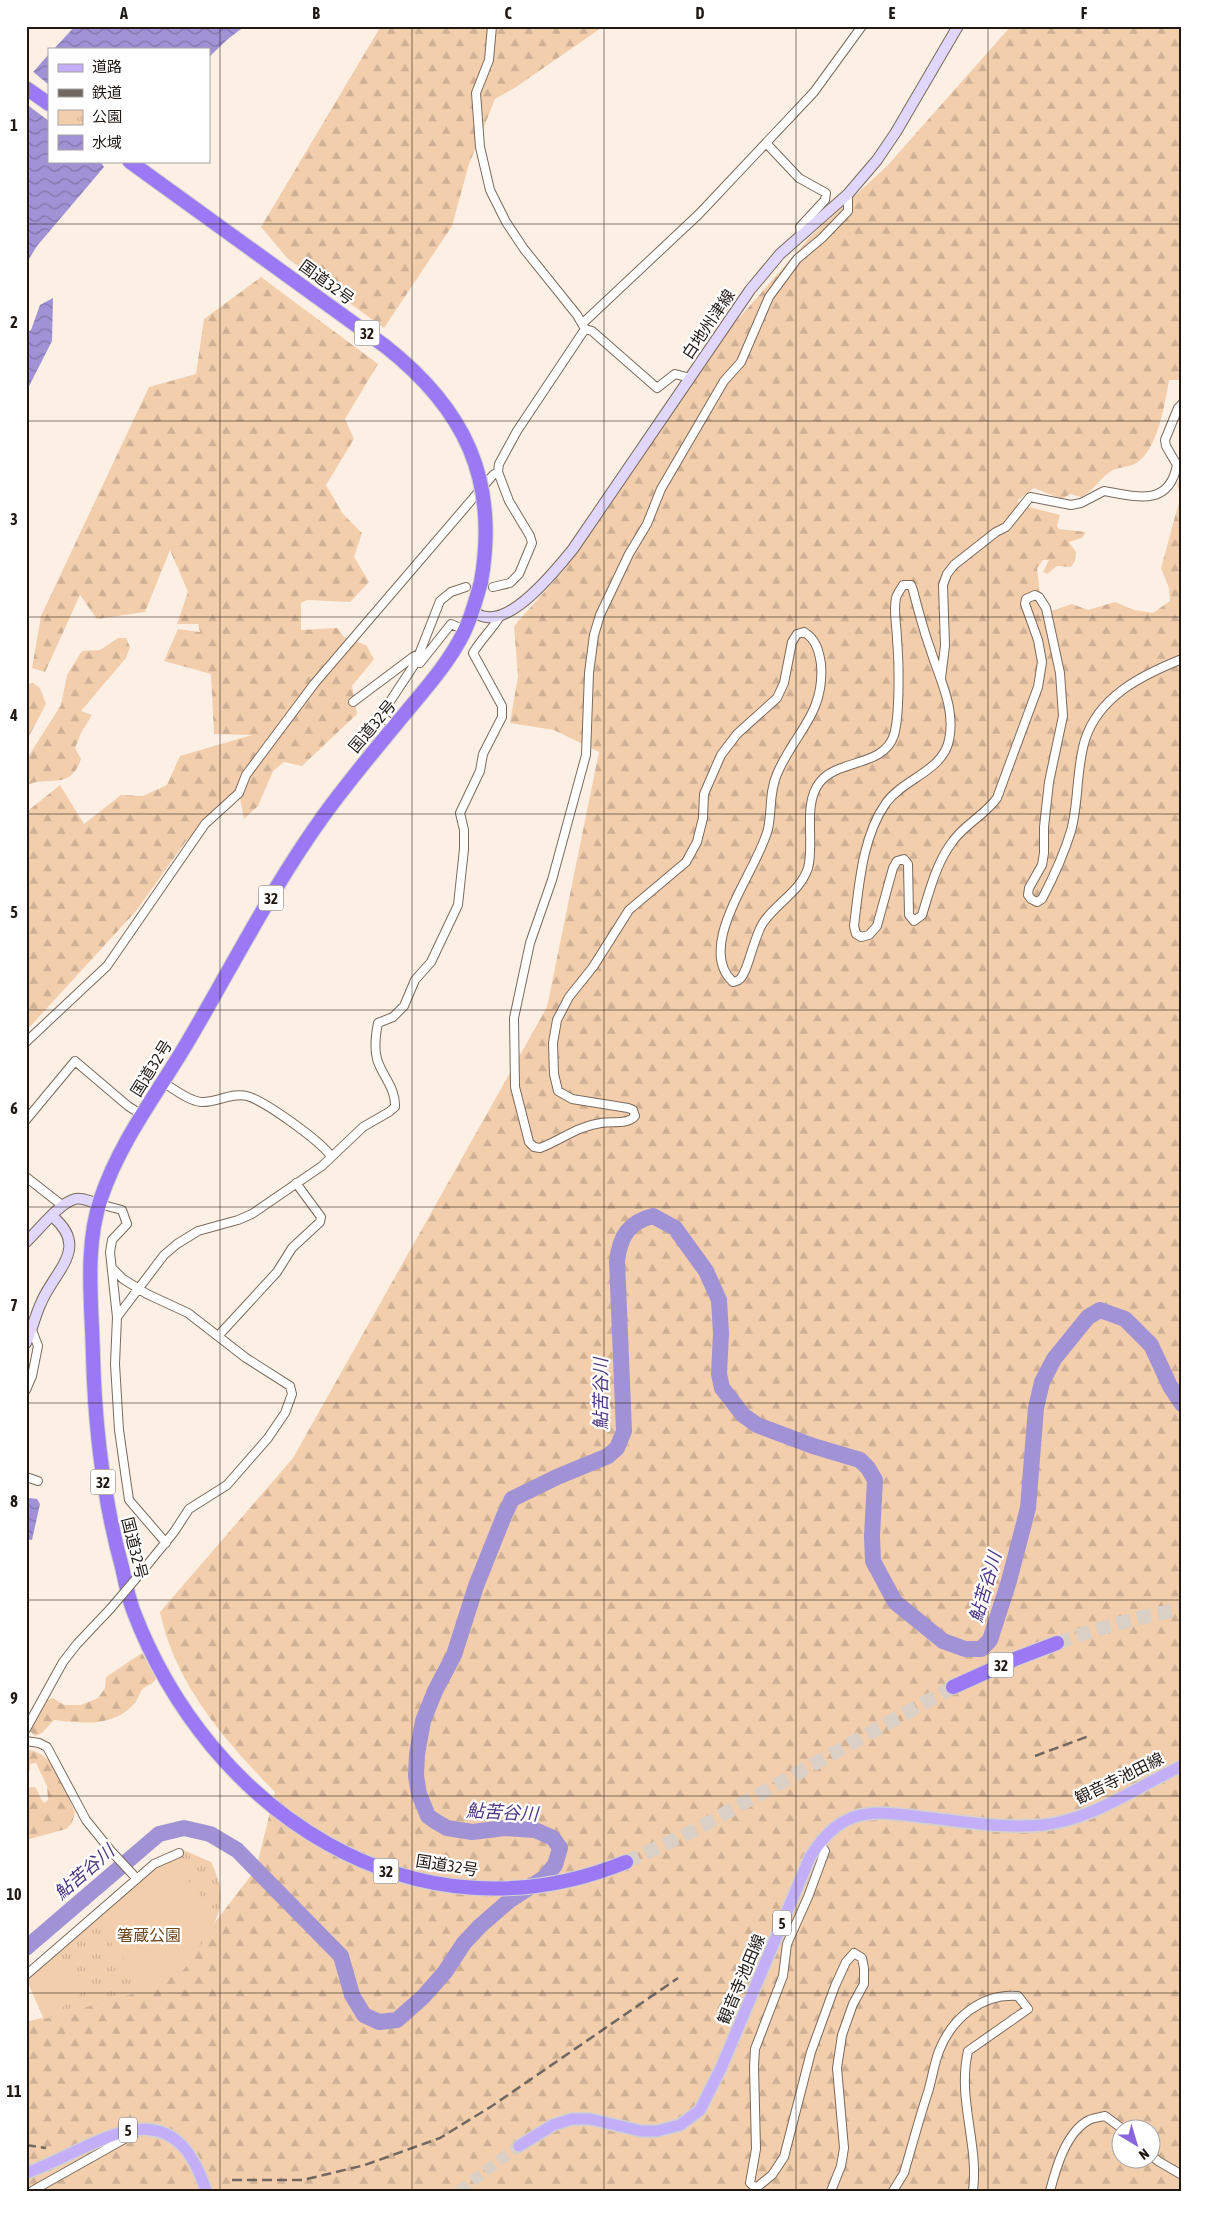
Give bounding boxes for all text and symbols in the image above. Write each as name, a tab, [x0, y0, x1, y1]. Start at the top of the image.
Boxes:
text: A	[119, 4, 128, 22]
text: B	[312, 4, 320, 22]
text: C	[504, 4, 512, 22]
text: D	[696, 4, 705, 22]
text: E	[889, 4, 896, 22]
text: F	[1081, 4, 1088, 22]
legend	[48, 48, 210, 162]
text: 道路	[92, 58, 122, 75]
text: 鉄道	[92, 84, 122, 101]
text: 公園	[92, 108, 122, 125]
text: 1	[10, 116, 18, 134]
text: 水域	[92, 134, 122, 151]
street label: 国道32号	[296, 256, 358, 308]
street label: 白地州津線	[678, 286, 738, 362]
text: 2	[10, 313, 18, 331]
road number: 32	[354, 320, 380, 346]
text: 3	[10, 510, 18, 528]
street label: 国道32号	[345, 696, 399, 756]
text: 4	[9, 706, 18, 724]
road number: 32	[258, 886, 284, 910]
text: 5	[10, 903, 18, 921]
street label: 国道32号	[127, 1036, 175, 1100]
text: 6	[10, 1099, 18, 1117]
text: 7	[10, 1296, 18, 1314]
water label: 鮎苦谷川	[590, 1356, 611, 1430]
road number: 32	[90, 1470, 116, 1494]
text: 8	[10, 1492, 18, 1510]
street label: 国道32号	[119, 1515, 151, 1581]
water label: 鮎苦谷川	[965, 1548, 1006, 1624]
road number: 32	[988, 1652, 1014, 1678]
text: 9	[10, 1689, 18, 1707]
street label: 観音寺池田線	[1072, 1749, 1166, 1807]
water label: 鮎苦谷川	[465, 1800, 540, 1824]
water label: 鮎苦谷川	[50, 1839, 120, 1904]
street label: 国道32号	[414, 1851, 480, 1879]
road number: 32	[374, 1858, 398, 1884]
text: 10	[6, 1885, 22, 1903]
road number: 5	[773, 1910, 791, 1936]
park label: 箸蔵公園	[117, 1926, 181, 1944]
street label: 観音寺池田線	[714, 1931, 768, 2027]
text: 11	[6, 2082, 22, 2100]
road number: 5	[119, 2118, 137, 2142]
north arrow	[1110, 2120, 1160, 2170]
text: N	[1136, 2145, 1152, 2163]

